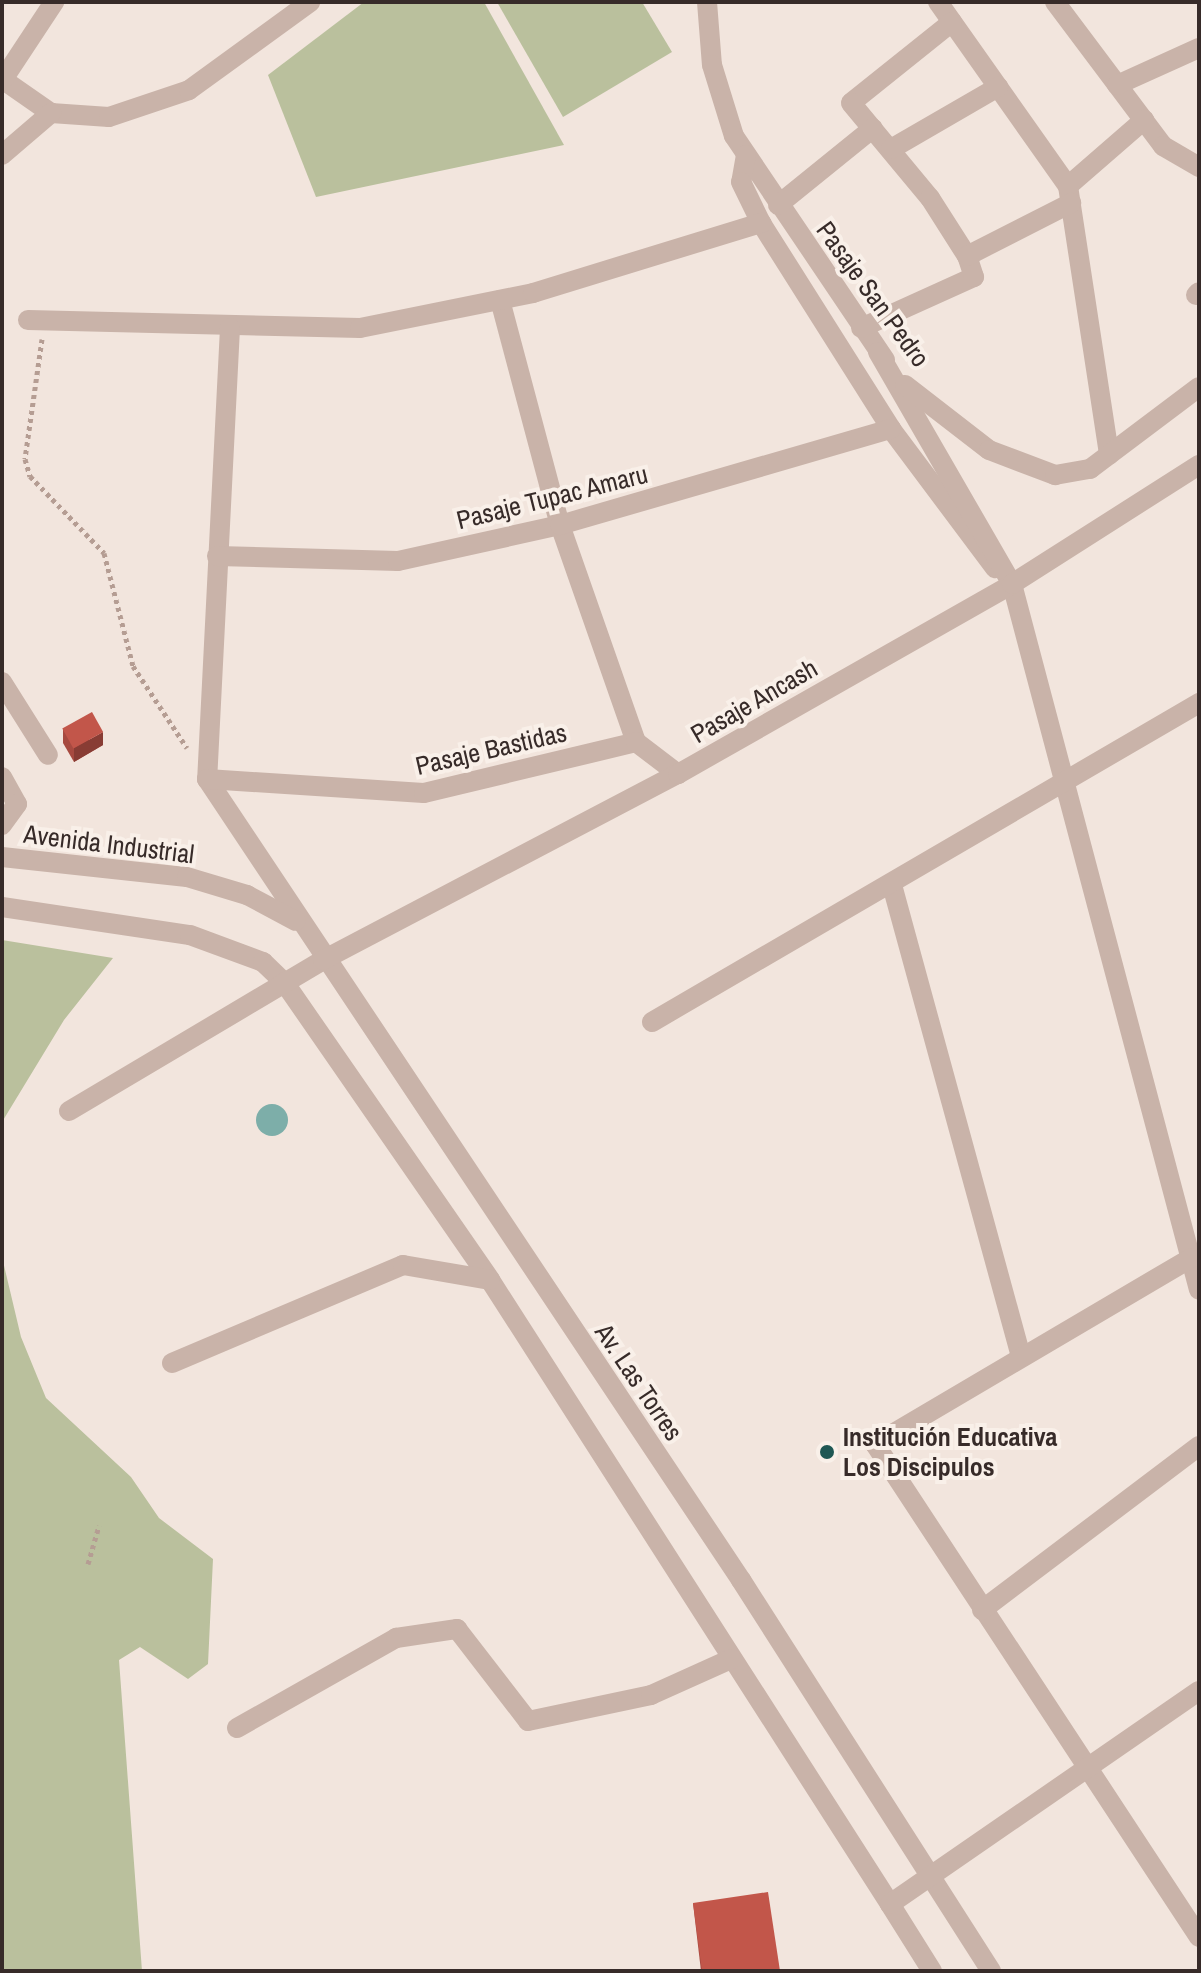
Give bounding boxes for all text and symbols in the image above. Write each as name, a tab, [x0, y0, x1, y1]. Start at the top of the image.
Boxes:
street label: Pasaje San Pedro	[810, 215, 936, 373]
street label: Pasaje Tupac Amaru	[453, 458, 651, 536]
street label: Pasaje Ancash	[685, 652, 823, 750]
street label: Pasaje Bastidas	[412, 716, 570, 782]
street label: Avenida Industrial	[22, 818, 196, 870]
street label: Av. Las Torres	[589, 1318, 689, 1446]
place label: Institución Educativa Los Discipulos	[843, 1421, 1057, 1482]
marker: Institución Educativa Los Discipulos	[818, 1443, 836, 1461]

